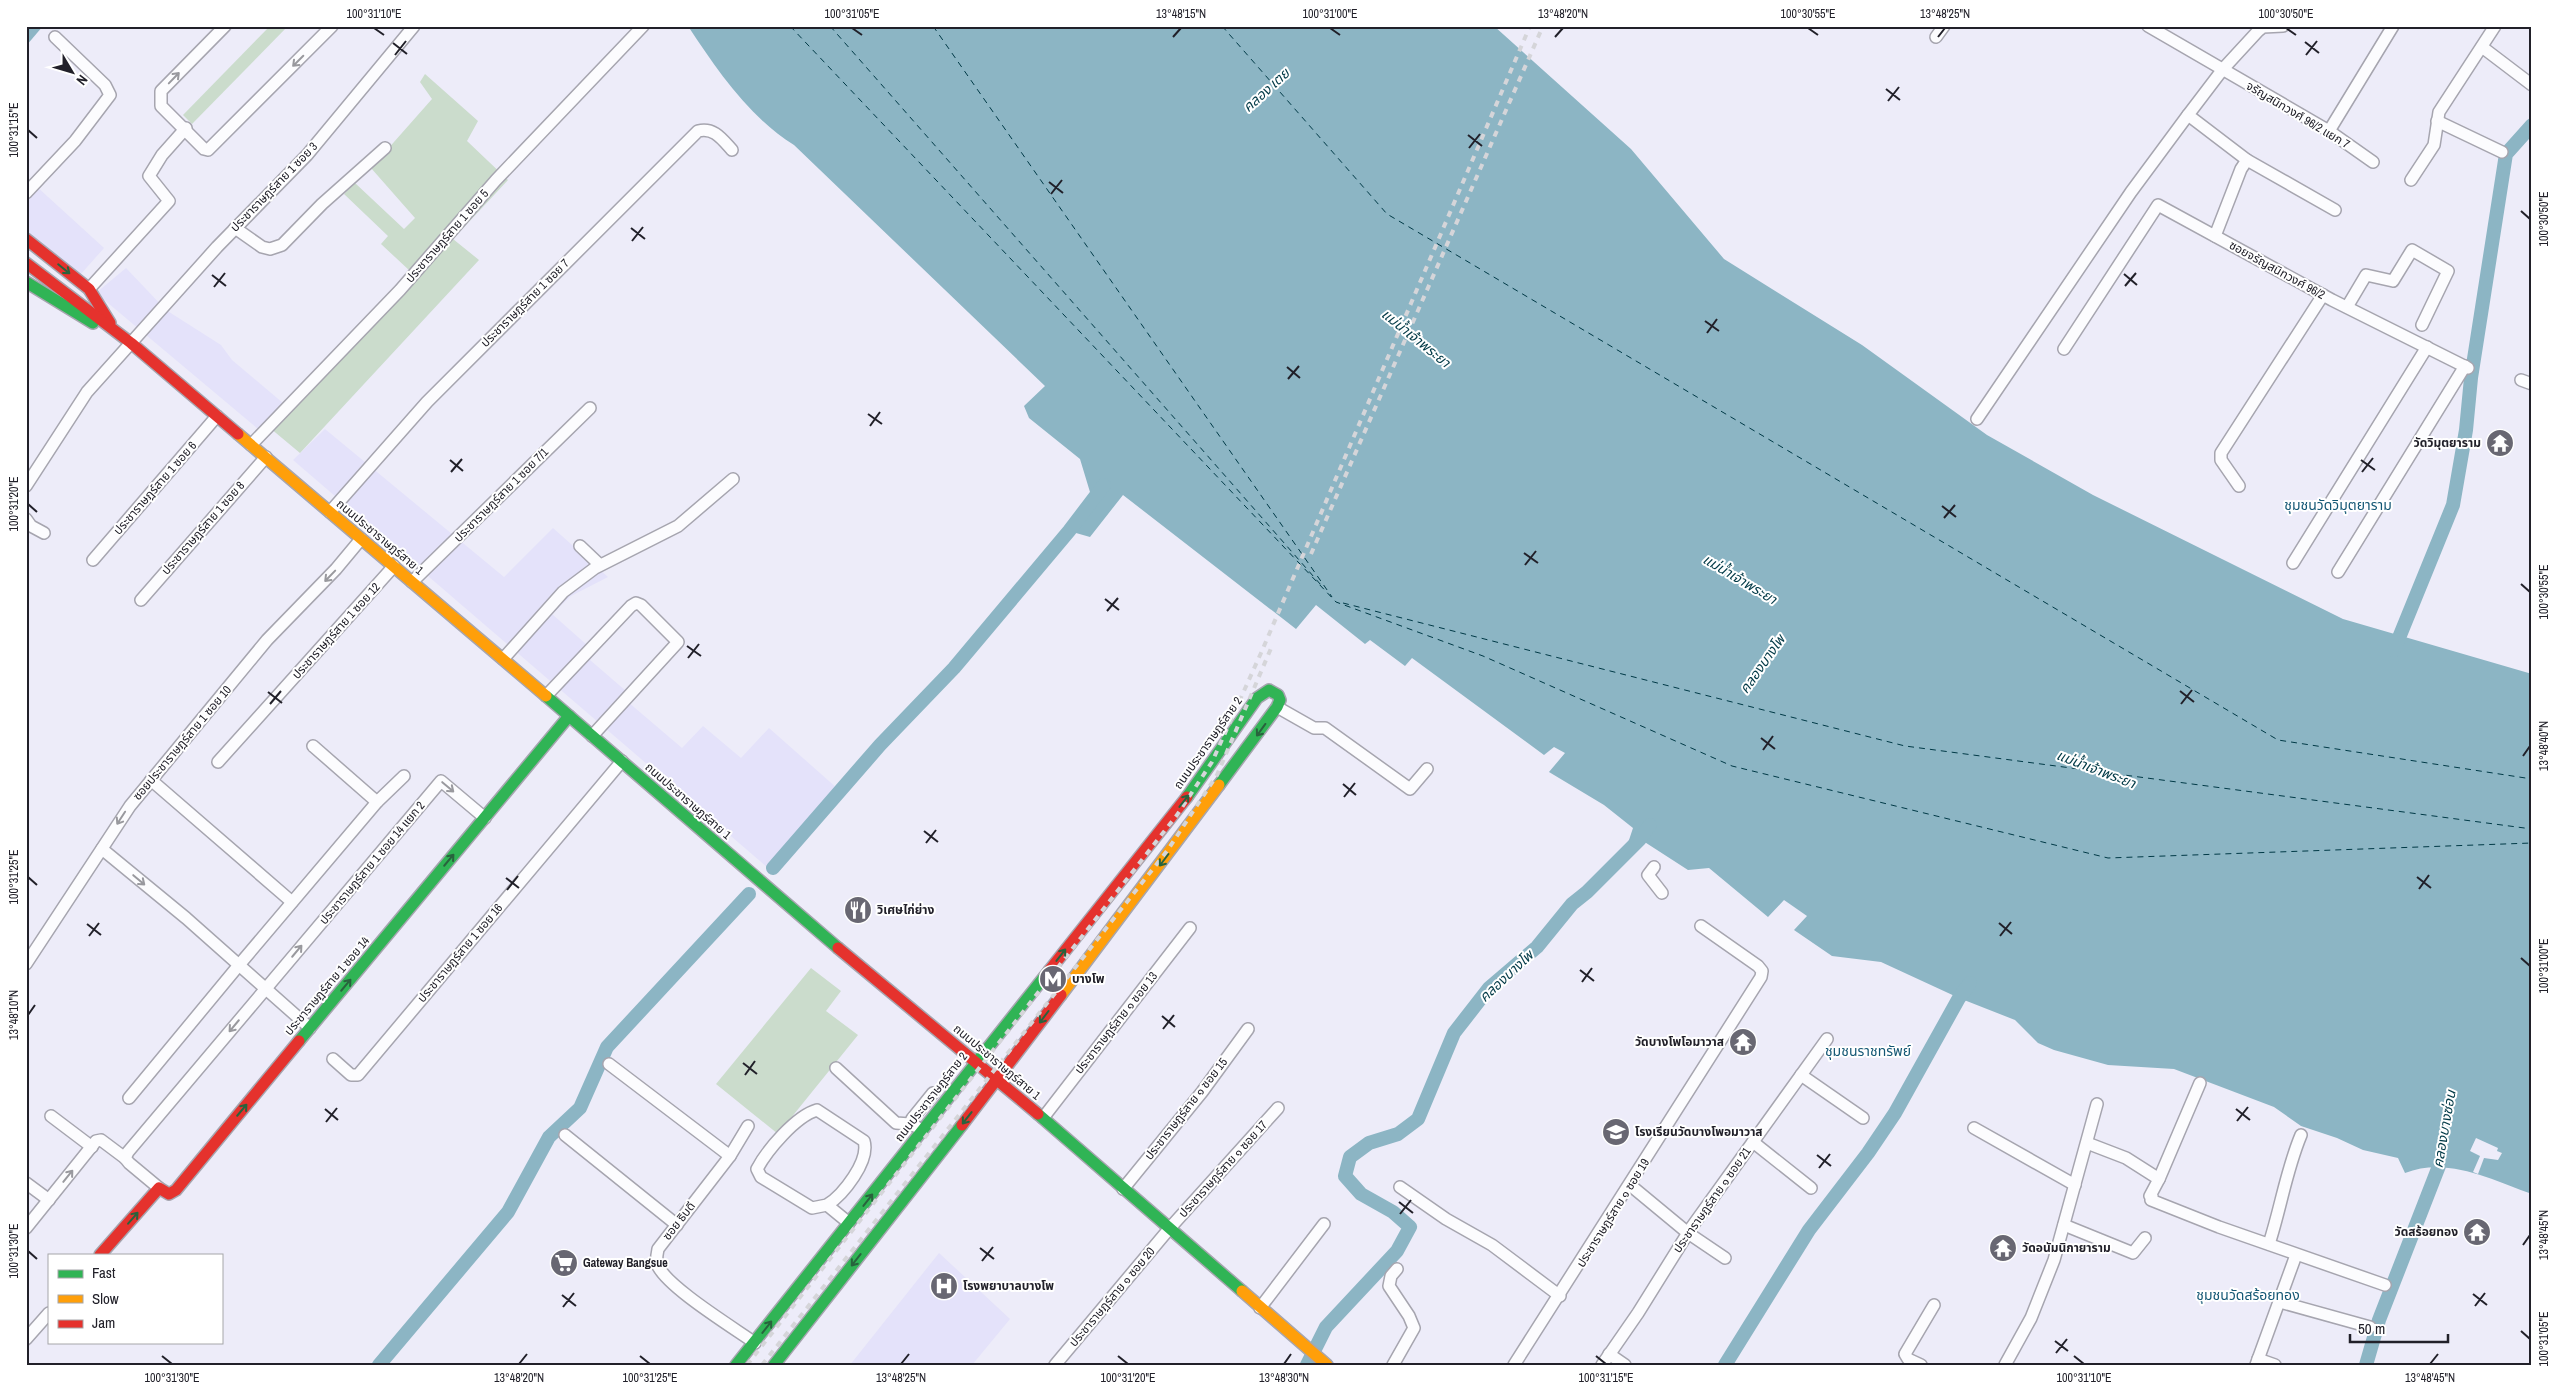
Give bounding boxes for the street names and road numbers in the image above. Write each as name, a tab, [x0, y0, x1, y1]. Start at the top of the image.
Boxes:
street label: จรัญสนิทวงศ์ 96/2 แยก 7	[2243, 78, 2353, 153]
street label: ประชาราษฎร์สาย 1 ซอย 3	[227, 139, 321, 235]
street label: ประชาราษฎร์สาย 1 ซอย 5	[402, 186, 492, 286]
street label: ซอยจรัญสนิทวงศ์ 96/2	[2226, 237, 2328, 303]
street label: ประชาราษฎร์สาย 1 ซอย 7	[477, 255, 573, 351]
street label: ประชาราษฎร์สาย 1 ซอย 6	[110, 438, 200, 538]
street label: ประชาราษฎร์สาย 1 ซอย 7/1	[450, 444, 552, 546]
street label: ประชาราษฎร์สาย 1 ซอย 8	[158, 478, 248, 578]
street label: ถนนประชาราษฎร์สาย 1	[333, 496, 427, 579]
street label: ประชาราษฎร์สาย 1 ซอย 12	[288, 579, 384, 683]
street label: ซอยประชาราษฎร์สาย 1 ซอย 10	[129, 682, 235, 804]
street label: ถนนประชาราษฎร์สาย 2	[1170, 694, 1246, 792]
street label: ถนนประชาราษฎร์สาย 1	[642, 759, 735, 843]
street label: ประชาราษฎร์สาย 1 ซอย 14 แยก 2	[316, 798, 428, 928]
street label: ประชาราษฎร์สาย 1 ซอย 16	[414, 900, 506, 1006]
street label: ประชาราษฎร์สาย 1 ซอย 14	[281, 933, 373, 1039]
street label: ประชาราษฎร์สาย ๑ ซอย 13	[1071, 969, 1161, 1077]
street label: ถนนประชาราษฎร์สาย 1	[950, 1021, 1044, 1104]
street label: ถนนประชาราษฎร์สาย 2	[891, 1049, 971, 1145]
street label: ประชาราษฎร์สาย ๑ ซอย 15	[1141, 1054, 1231, 1163]
street label: ประชาราษฎร์สาย ๑ ซอย 17	[1175, 1117, 1271, 1221]
street label: ประชาราษฎร์สาย ๑ ซอย 21	[1669, 1144, 1755, 1256]
street label: ประชาราษฎร์สาย ๑ ซอย 19	[1573, 1156, 1653, 1270]
street label: ซอย ธิบดี	[659, 1199, 699, 1243]
street label: ประชาราษฎร์สาย ๑ ซอย 20	[1066, 1244, 1158, 1350]

